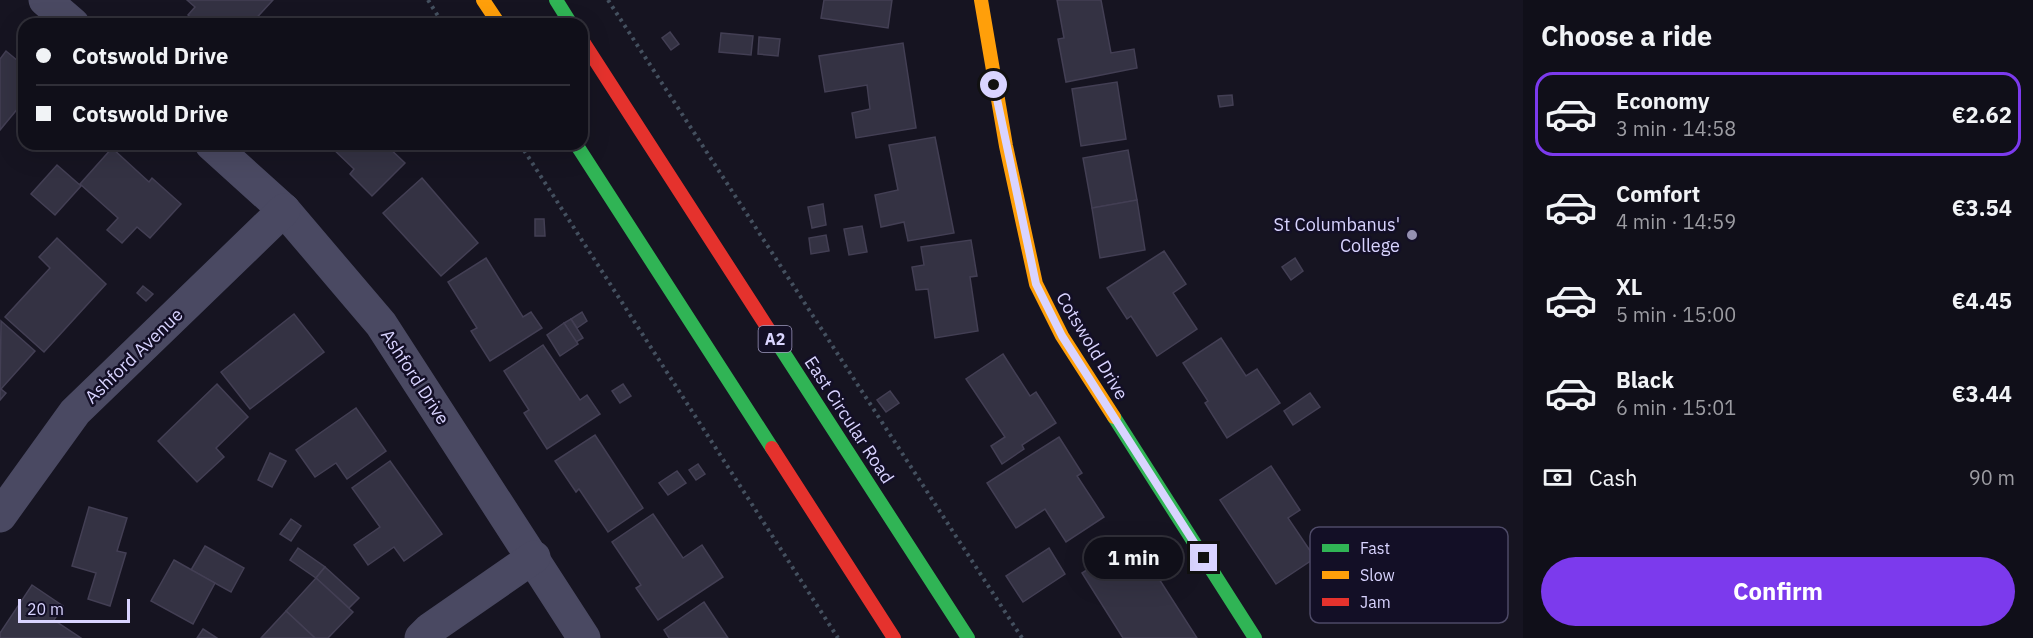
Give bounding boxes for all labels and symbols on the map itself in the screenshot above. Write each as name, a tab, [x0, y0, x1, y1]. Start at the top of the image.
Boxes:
route start	[980, 71, 1007, 98]
place label: St Columbanus' College	[1273, 213, 1400, 257]
marker: St Columbanus' College	[1405, 228, 1419, 242]
street label: Cotswold Drive	[1051, 288, 1134, 404]
street label: Ashford Avenue	[80, 303, 188, 408]
street label: Ashford Drive	[376, 325, 455, 429]
road number: A2	[758, 326, 792, 352]
street label: East Circular Road	[800, 352, 899, 488]
legend	[1310, 527, 1508, 623]
callout: 1 min	[1084, 537, 1183, 579]
text: Fast	[1360, 538, 1390, 558]
route end	[1190, 544, 1217, 571]
text: Slow	[1360, 565, 1395, 585]
text: Jam	[1360, 592, 1391, 612]
scale bar	[18, 596, 130, 624]

